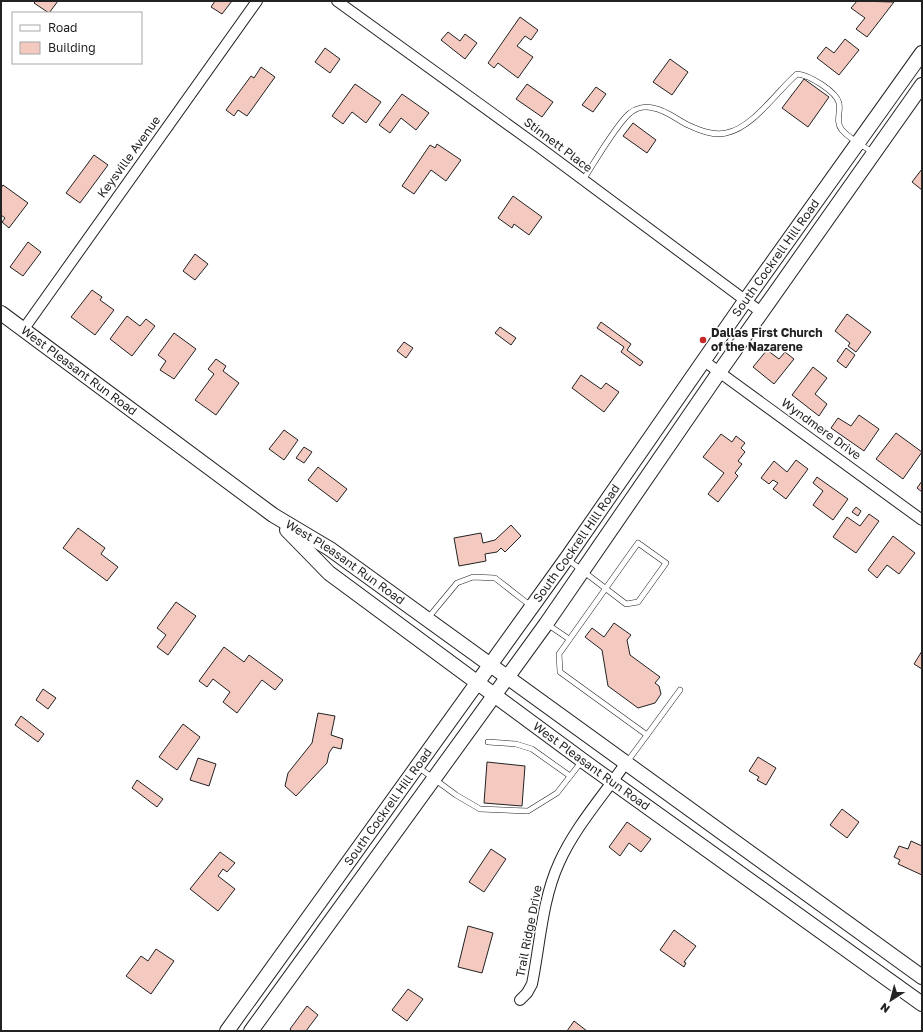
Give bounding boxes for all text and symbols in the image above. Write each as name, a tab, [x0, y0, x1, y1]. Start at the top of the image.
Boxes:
legend	[12, 12, 142, 64]
text: Road	[48, 20, 77, 35]
text: Building	[48, 40, 96, 55]
street label: Keysville Avenue	[94, 113, 163, 201]
street label: Stinnett Place	[521, 114, 595, 175]
street label: South Cockrell Hill Road	[728, 196, 822, 319]
street label: West Pleasant Run Road	[18, 322, 140, 418]
place label: Dallas First Church of the Nazarene	[711, 325, 822, 354]
marker: Dallas First Church of the Nazarene	[698, 335, 708, 345]
street label: Wyndmere Drive	[779, 395, 864, 463]
street label: South Cockrell Hill Road	[530, 481, 623, 605]
street label: West Pleasant Run Road	[283, 516, 408, 608]
street label: West Pleasant Run Road	[530, 718, 653, 813]
street label: South Cockrell Hill Road	[341, 745, 435, 868]
street label: Trail Ridge Drive	[512, 884, 545, 978]
north arrow	[871, 980, 911, 1020]
text: N	[878, 1001, 892, 1016]

